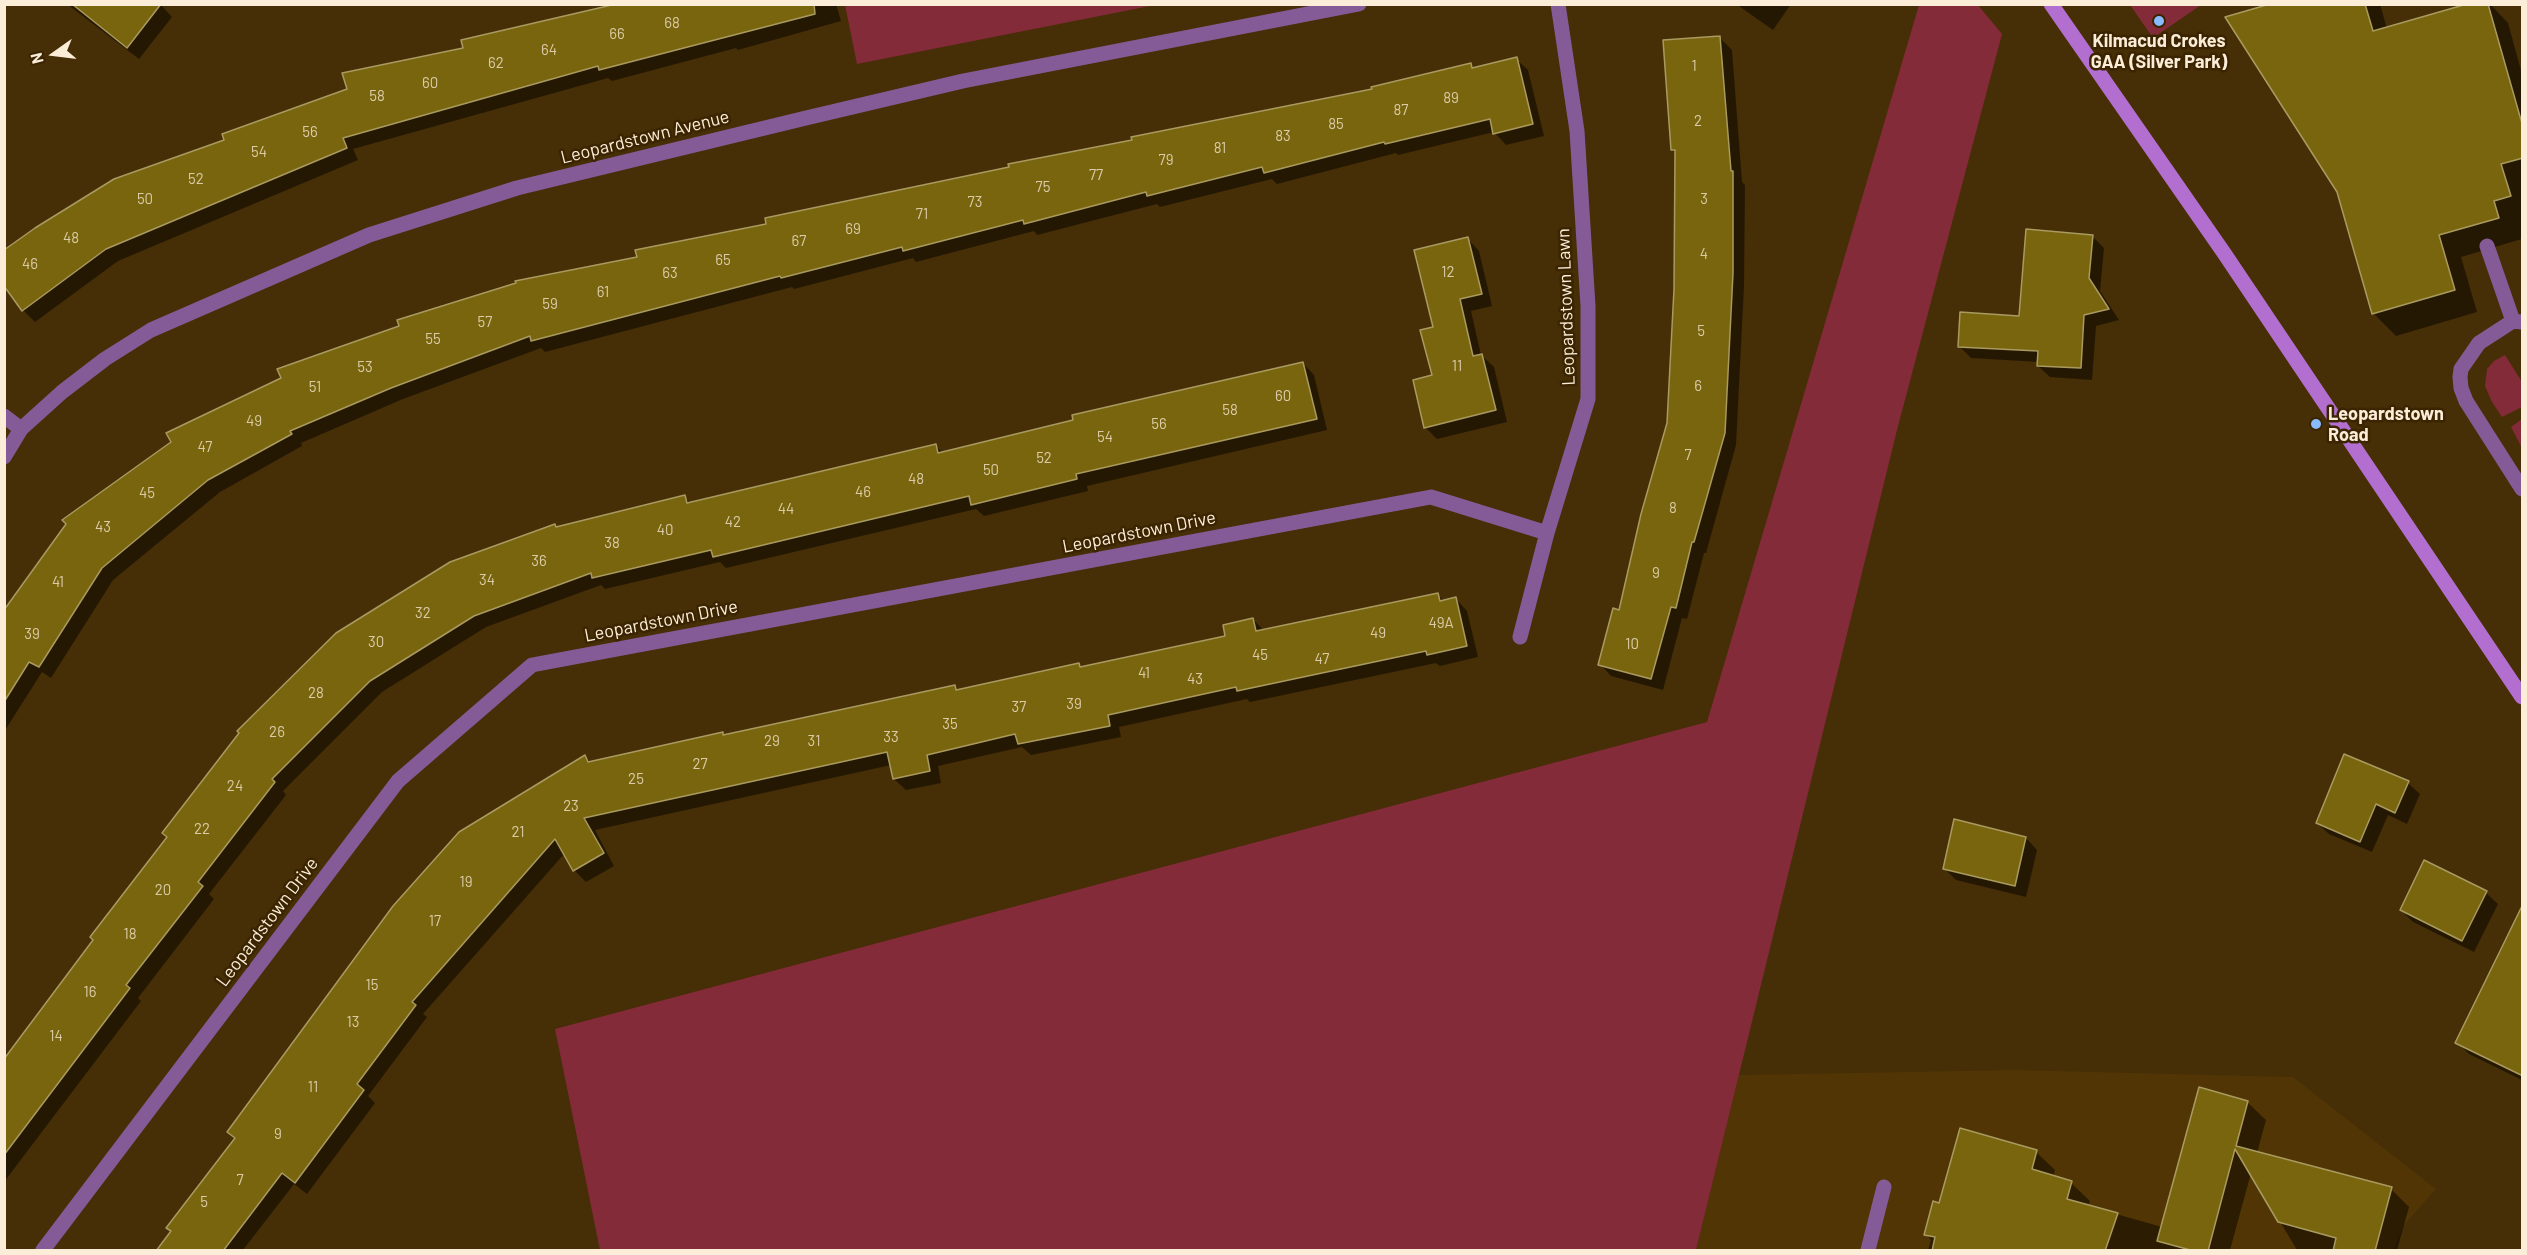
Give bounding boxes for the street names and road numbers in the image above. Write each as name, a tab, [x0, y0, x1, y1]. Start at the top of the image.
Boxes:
street label: Leopardstown Avenue	[559, 106, 731, 168]
street label: Leopardstown Lawn	[1552, 228, 1580, 386]
street label: Leopardstown Drive	[1060, 507, 1218, 557]
street label: Leopardstown Drive	[582, 596, 740, 646]
street label: Leopardstown Drive	[211, 853, 323, 991]

